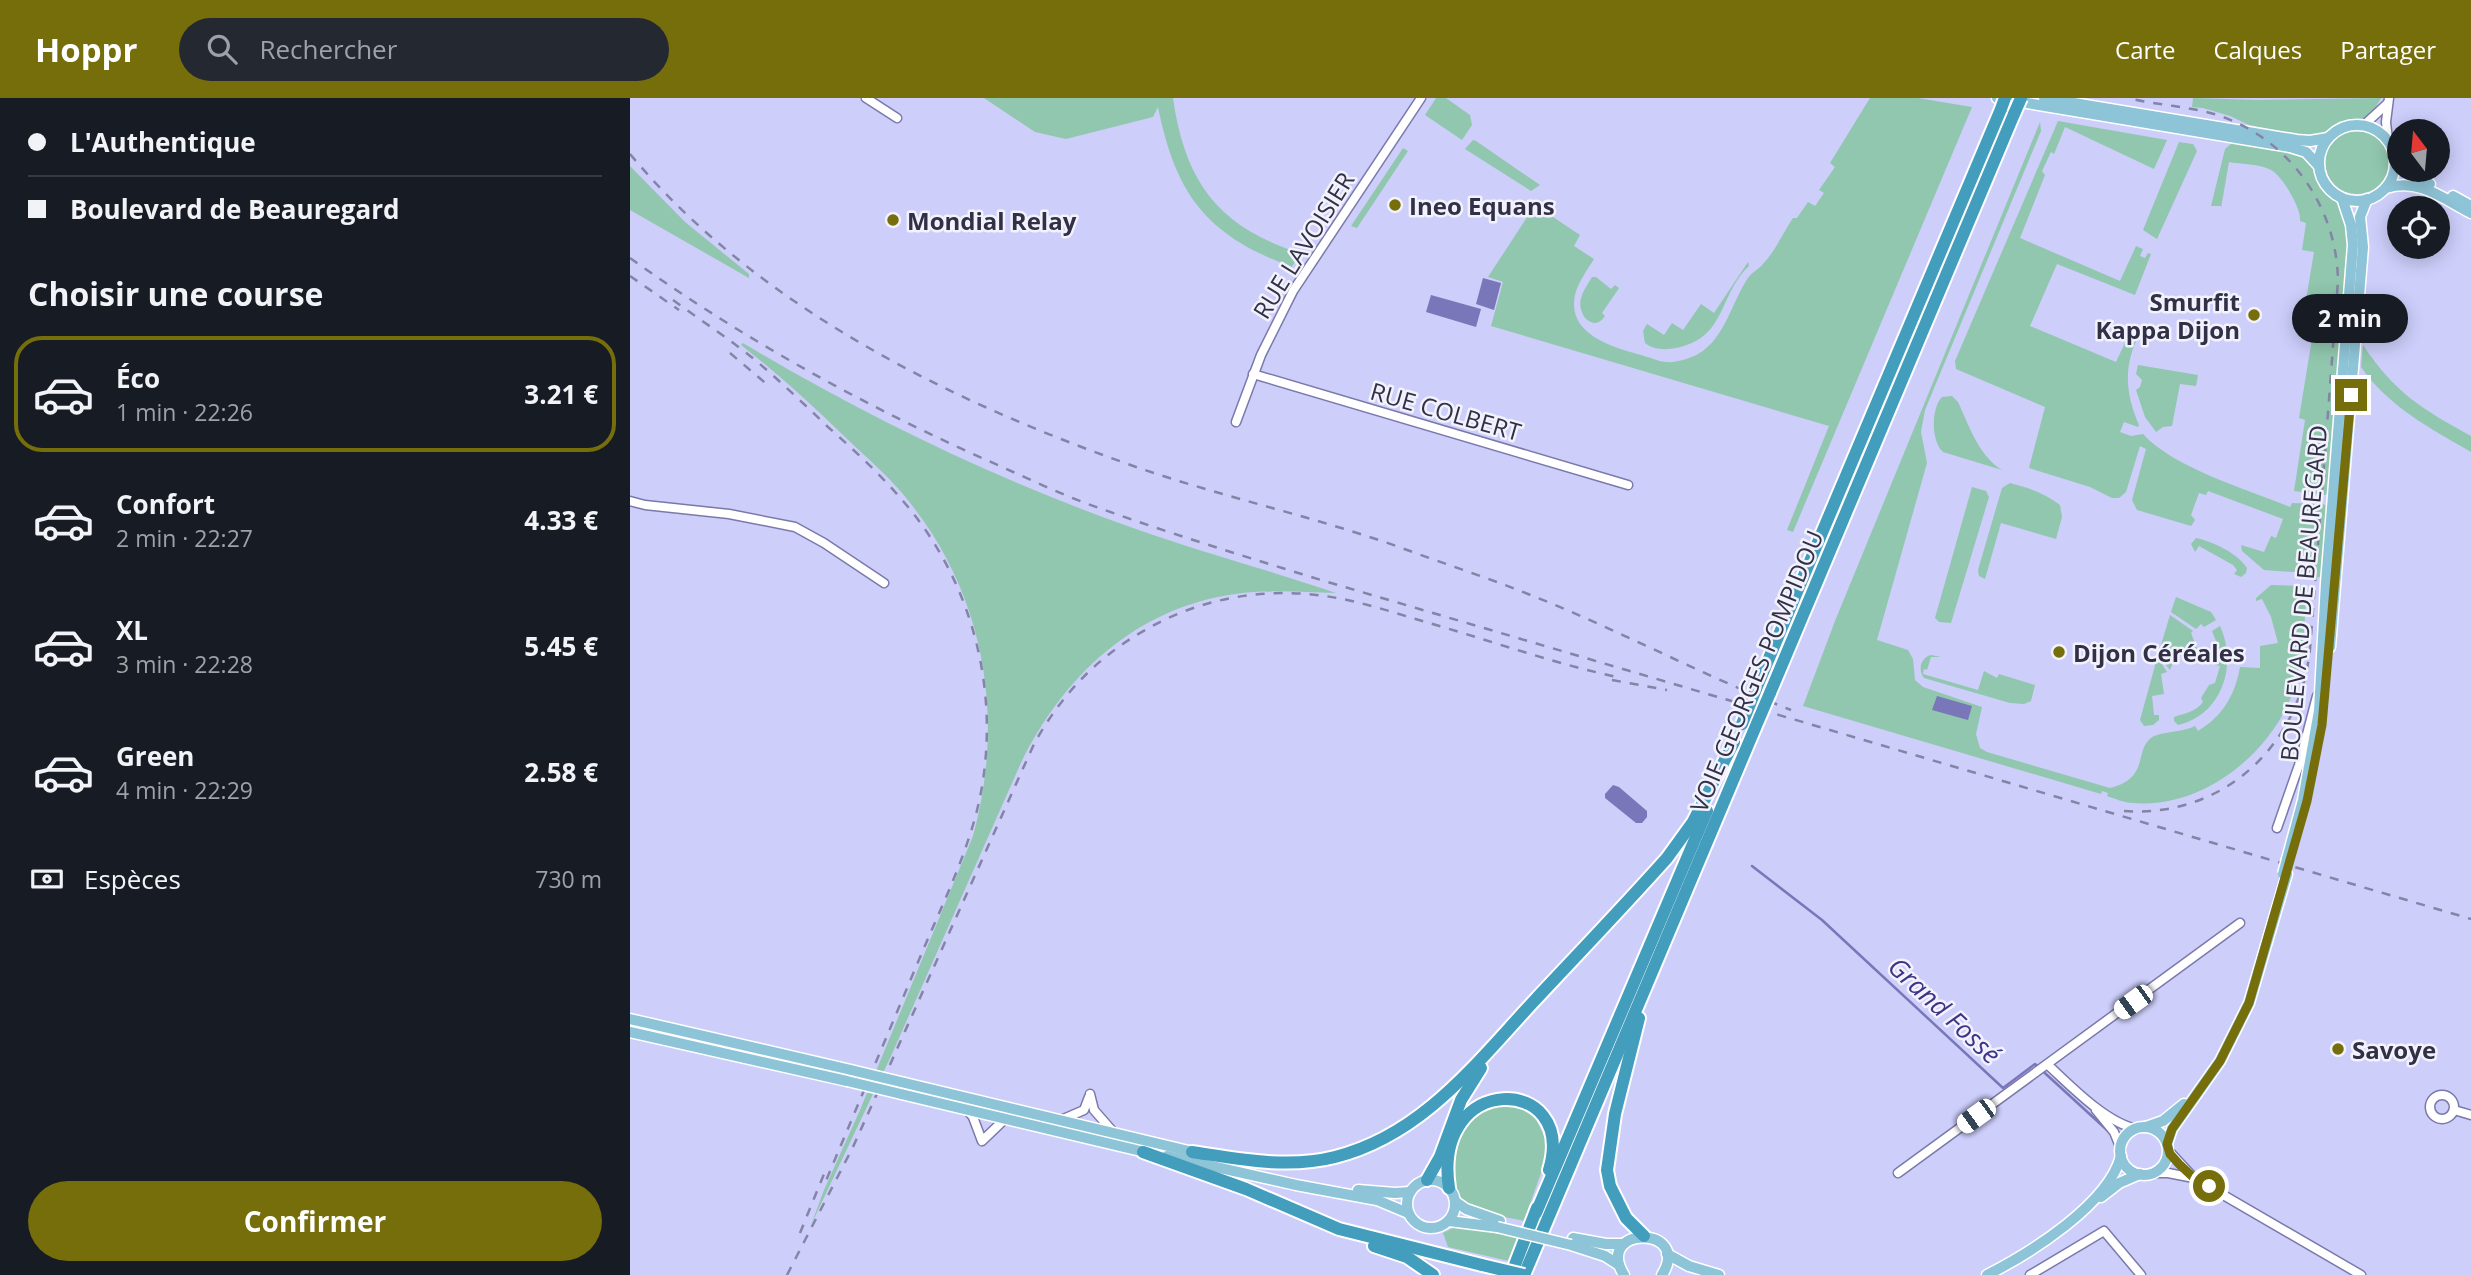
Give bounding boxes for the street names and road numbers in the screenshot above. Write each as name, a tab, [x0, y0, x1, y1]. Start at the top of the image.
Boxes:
street label: RUE LAVOISIER	[1245, 165, 1361, 325]
street label: RUE COLBERT	[1367, 374, 1525, 448]
street label: BOULEVARD DE BEAUREGARD	[2272, 424, 2334, 762]
street label: VOIE GEORGES POMPIDOU	[1682, 525, 1830, 817]

